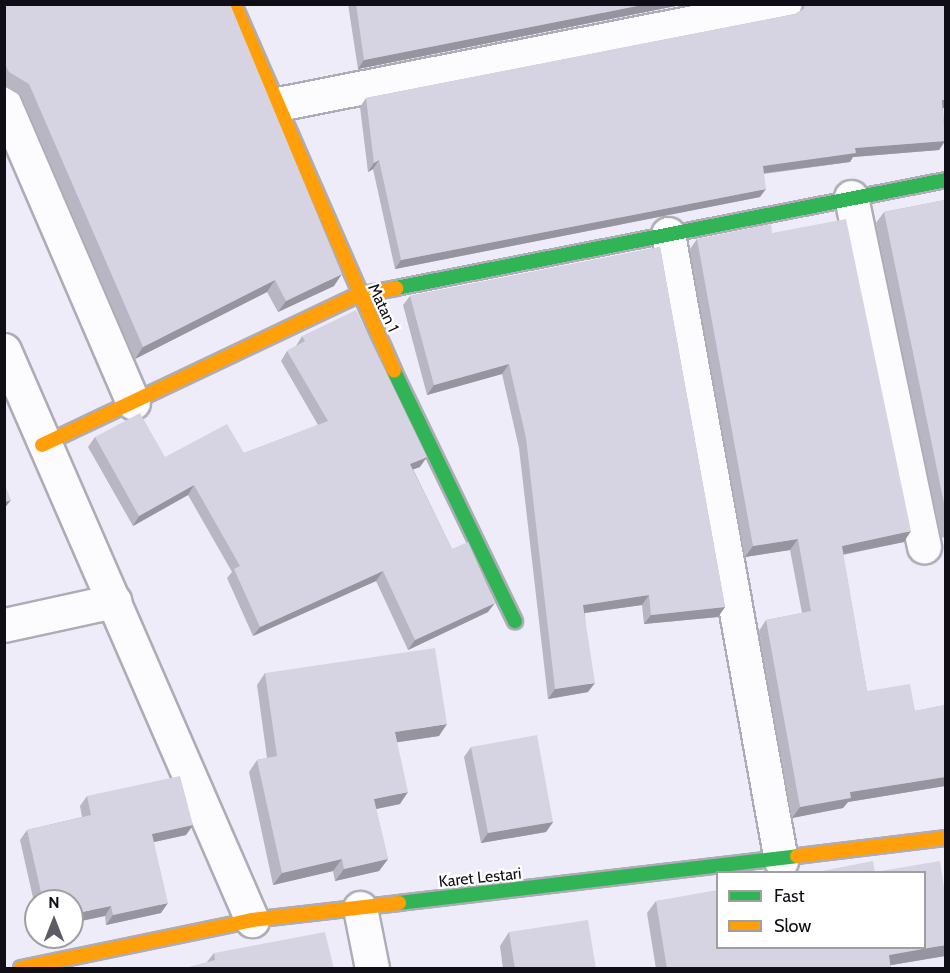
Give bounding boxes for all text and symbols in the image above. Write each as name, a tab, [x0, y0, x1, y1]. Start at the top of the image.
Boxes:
street label: Matan 1	[363, 281, 403, 335]
street label: Karet Lestari	[438, 864, 522, 892]
legend	[716, 871, 926, 949]
text: Fast	[774, 885, 805, 907]
north arrow	[24, 889, 84, 949]
text: N	[48, 893, 60, 912]
text: Slow	[774, 915, 811, 937]

